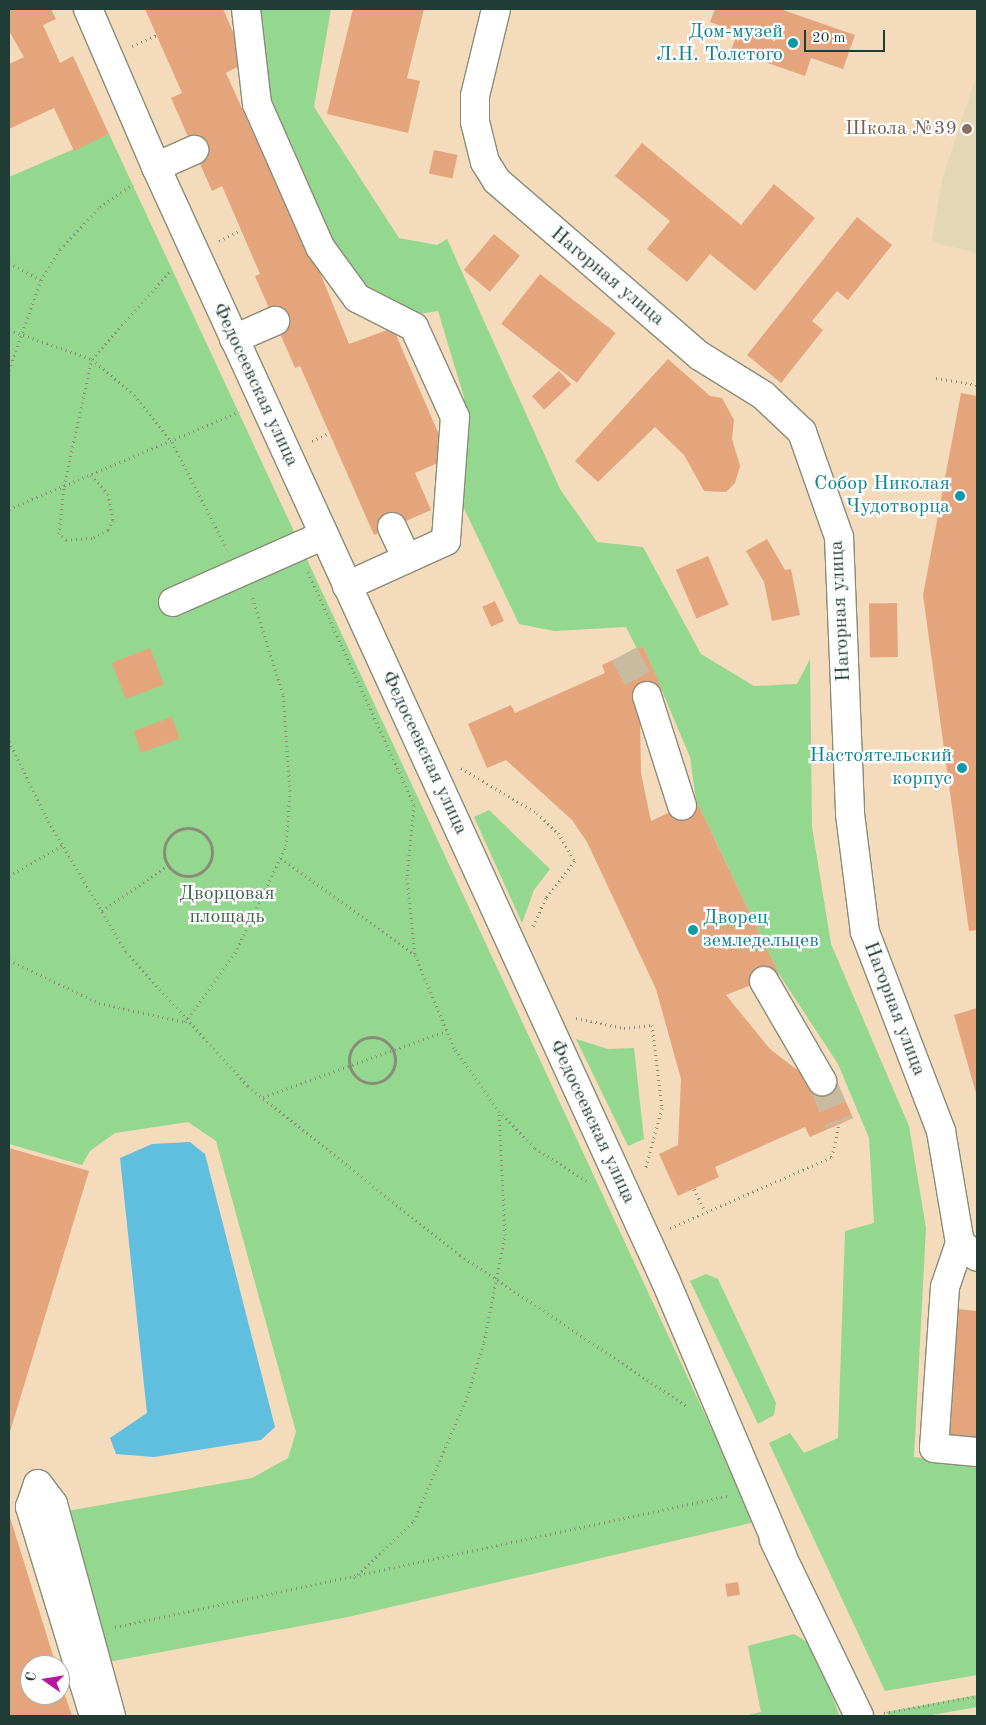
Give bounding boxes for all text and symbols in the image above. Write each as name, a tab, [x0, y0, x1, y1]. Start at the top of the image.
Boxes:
place label: Дом-музей Л.Н. Толстого	[656, 20, 783, 67]
scale bar	[806, 20, 887, 52]
text: 20 m	[812, 31, 846, 46]
marker: Дом-музей Л.Н. Толстого	[787, 37, 799, 49]
place label: Школа №39	[845, 117, 957, 141]
marker: Школа №39	[961, 123, 973, 135]
street label: Нагорная улица	[545, 222, 669, 332]
street label: Федосеевская улица	[206, 299, 304, 471]
place label: Собор Николая Чудотворца	[814, 472, 950, 519]
marker: Собор Николая Чудотворца	[954, 490, 966, 502]
street label: Нагорная улица	[825, 540, 857, 682]
street label: Федосеевская улица	[375, 667, 473, 839]
place label: Настоятельский корпус	[810, 744, 952, 791]
marker: Настоятельский корпус	[956, 762, 968, 774]
park label: Дворцовая площадь	[179, 883, 275, 930]
place label: Дворец земледельцев	[703, 906, 819, 953]
marker: Дворец земледельцев	[687, 924, 699, 936]
street label: Нагорная улица	[857, 939, 931, 1079]
street label: Федосеевская улица	[543, 1036, 641, 1208]
north arrow	[20, 1655, 70, 1705]
text: С	[23, 1671, 39, 1683]

